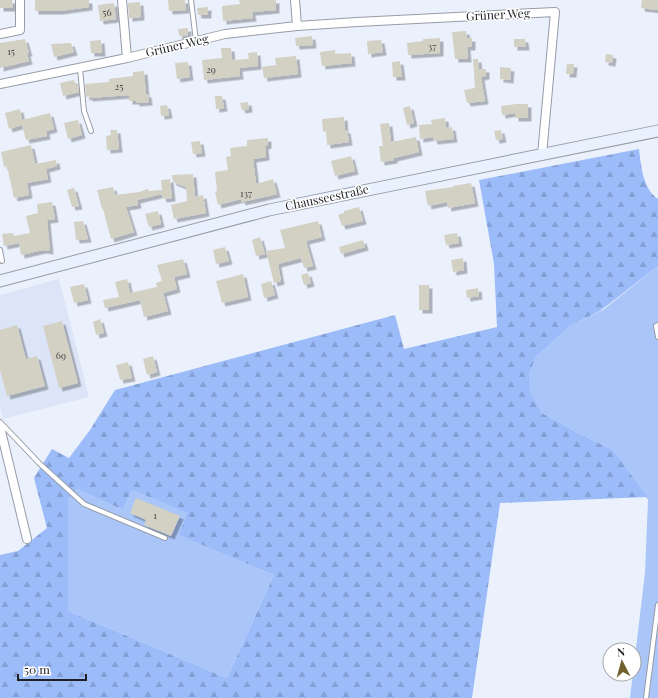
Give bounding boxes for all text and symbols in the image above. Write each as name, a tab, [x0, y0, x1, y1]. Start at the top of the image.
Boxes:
street label: Grüner Weg	[466, 4, 531, 24]
house number: 56	[102, 5, 112, 19]
street label: Grüner Weg	[144, 30, 210, 60]
house number: 37	[428, 39, 436, 53]
house number: 15	[7, 44, 15, 58]
house number: 29	[206, 62, 216, 76]
house number: 25	[115, 79, 123, 93]
street label: Chausseestraße	[283, 180, 370, 214]
house number: 137	[240, 186, 252, 200]
house number: 69	[56, 348, 66, 362]
house number: 1	[153, 508, 157, 522]
north arrow	[602, 642, 642, 682]
text: N	[616, 644, 626, 659]
scale bar	[18, 656, 86, 682]
text: 50 m	[24, 661, 50, 677]

